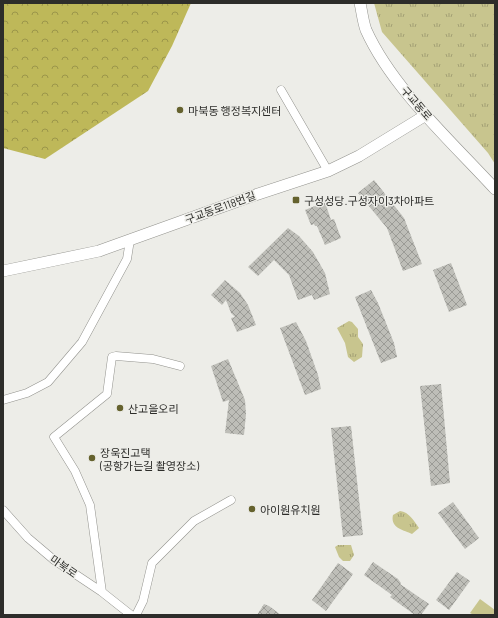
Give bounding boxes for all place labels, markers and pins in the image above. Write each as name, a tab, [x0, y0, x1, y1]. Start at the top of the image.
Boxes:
place label: 마북동 행정복지센터	[188, 104, 281, 117]
marker: 마북동 행정복지센터	[175, 105, 185, 115]
place label: 구성성당.구성자이3차아파트	[304, 194, 434, 207]
marker: 구성성당.구성자이3차아파트	[291, 195, 301, 205]
place label: 산고을오리	[128, 402, 179, 415]
marker: 산고을오리	[115, 403, 125, 413]
place label: 장욱진고택 (공항가는길 촬영장소)	[99, 446, 199, 472]
marker: 장욱진고택 (공항가는길 촬영장소)	[87, 453, 97, 463]
place label: 아이원유치원	[260, 503, 321, 516]
marker: 아이원유치원	[247, 504, 257, 514]

